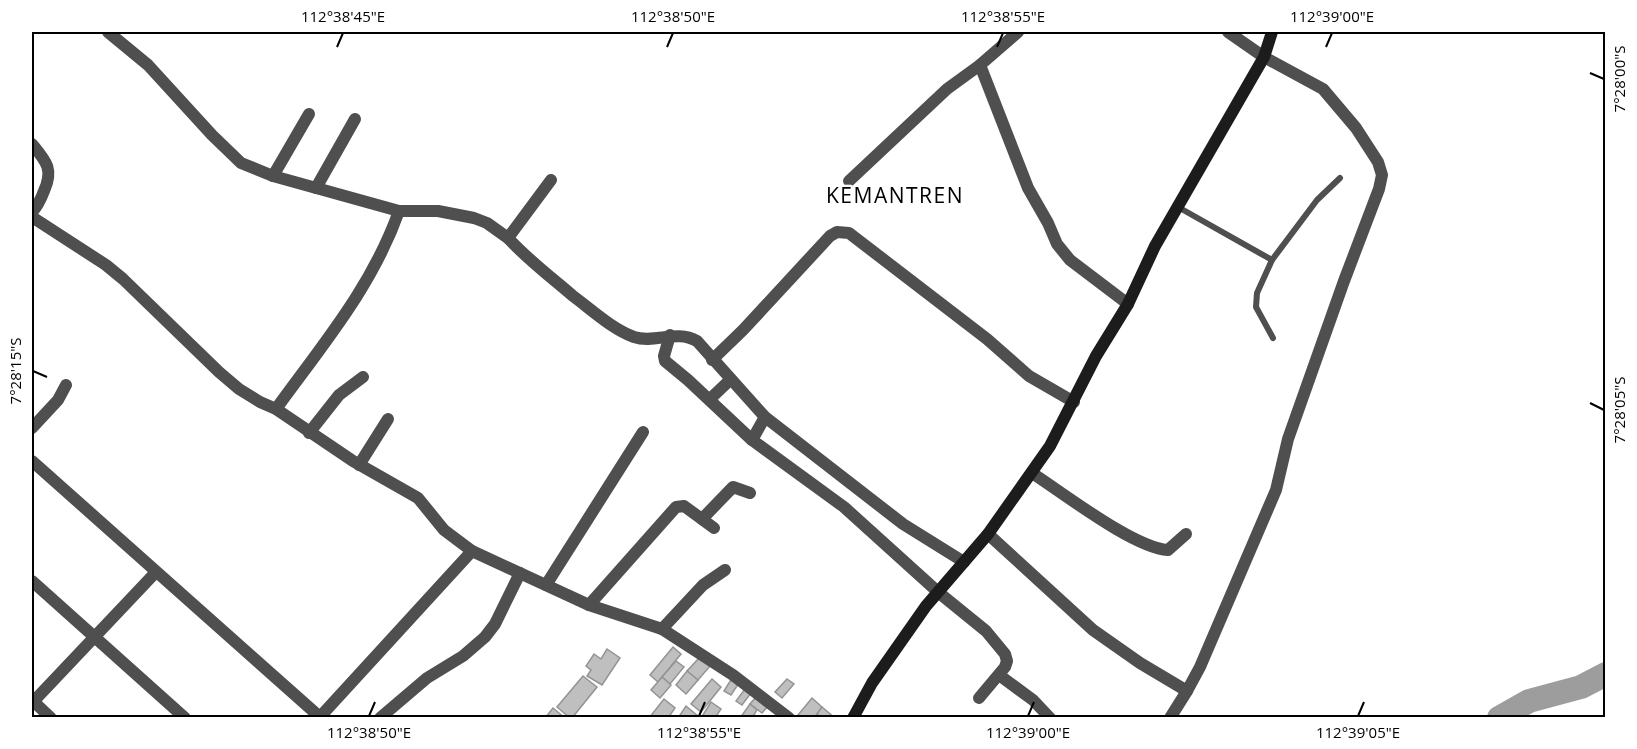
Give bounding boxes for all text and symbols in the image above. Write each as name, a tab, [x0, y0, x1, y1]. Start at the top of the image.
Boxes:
text: 112°38'45"E	[301, 6, 385, 26]
text: 112°38'50"E	[631, 6, 715, 26]
text: 112°38'55"E	[961, 6, 1045, 26]
text: 112°39'00"E	[1290, 6, 1374, 26]
text: 7°28'00"S	[1609, 46, 1629, 112]
district label: KEMANTREN	[826, 181, 964, 209]
text: 7°28'15"S	[5, 338, 25, 404]
text: 7°28'05"S	[1609, 377, 1629, 443]
text: 112°38'50"E	[327, 722, 411, 742]
text: 112°38'55"E	[657, 722, 741, 742]
text: 112°39'00"E	[986, 722, 1070, 742]
text: 112°39'05"E	[1316, 722, 1400, 742]

